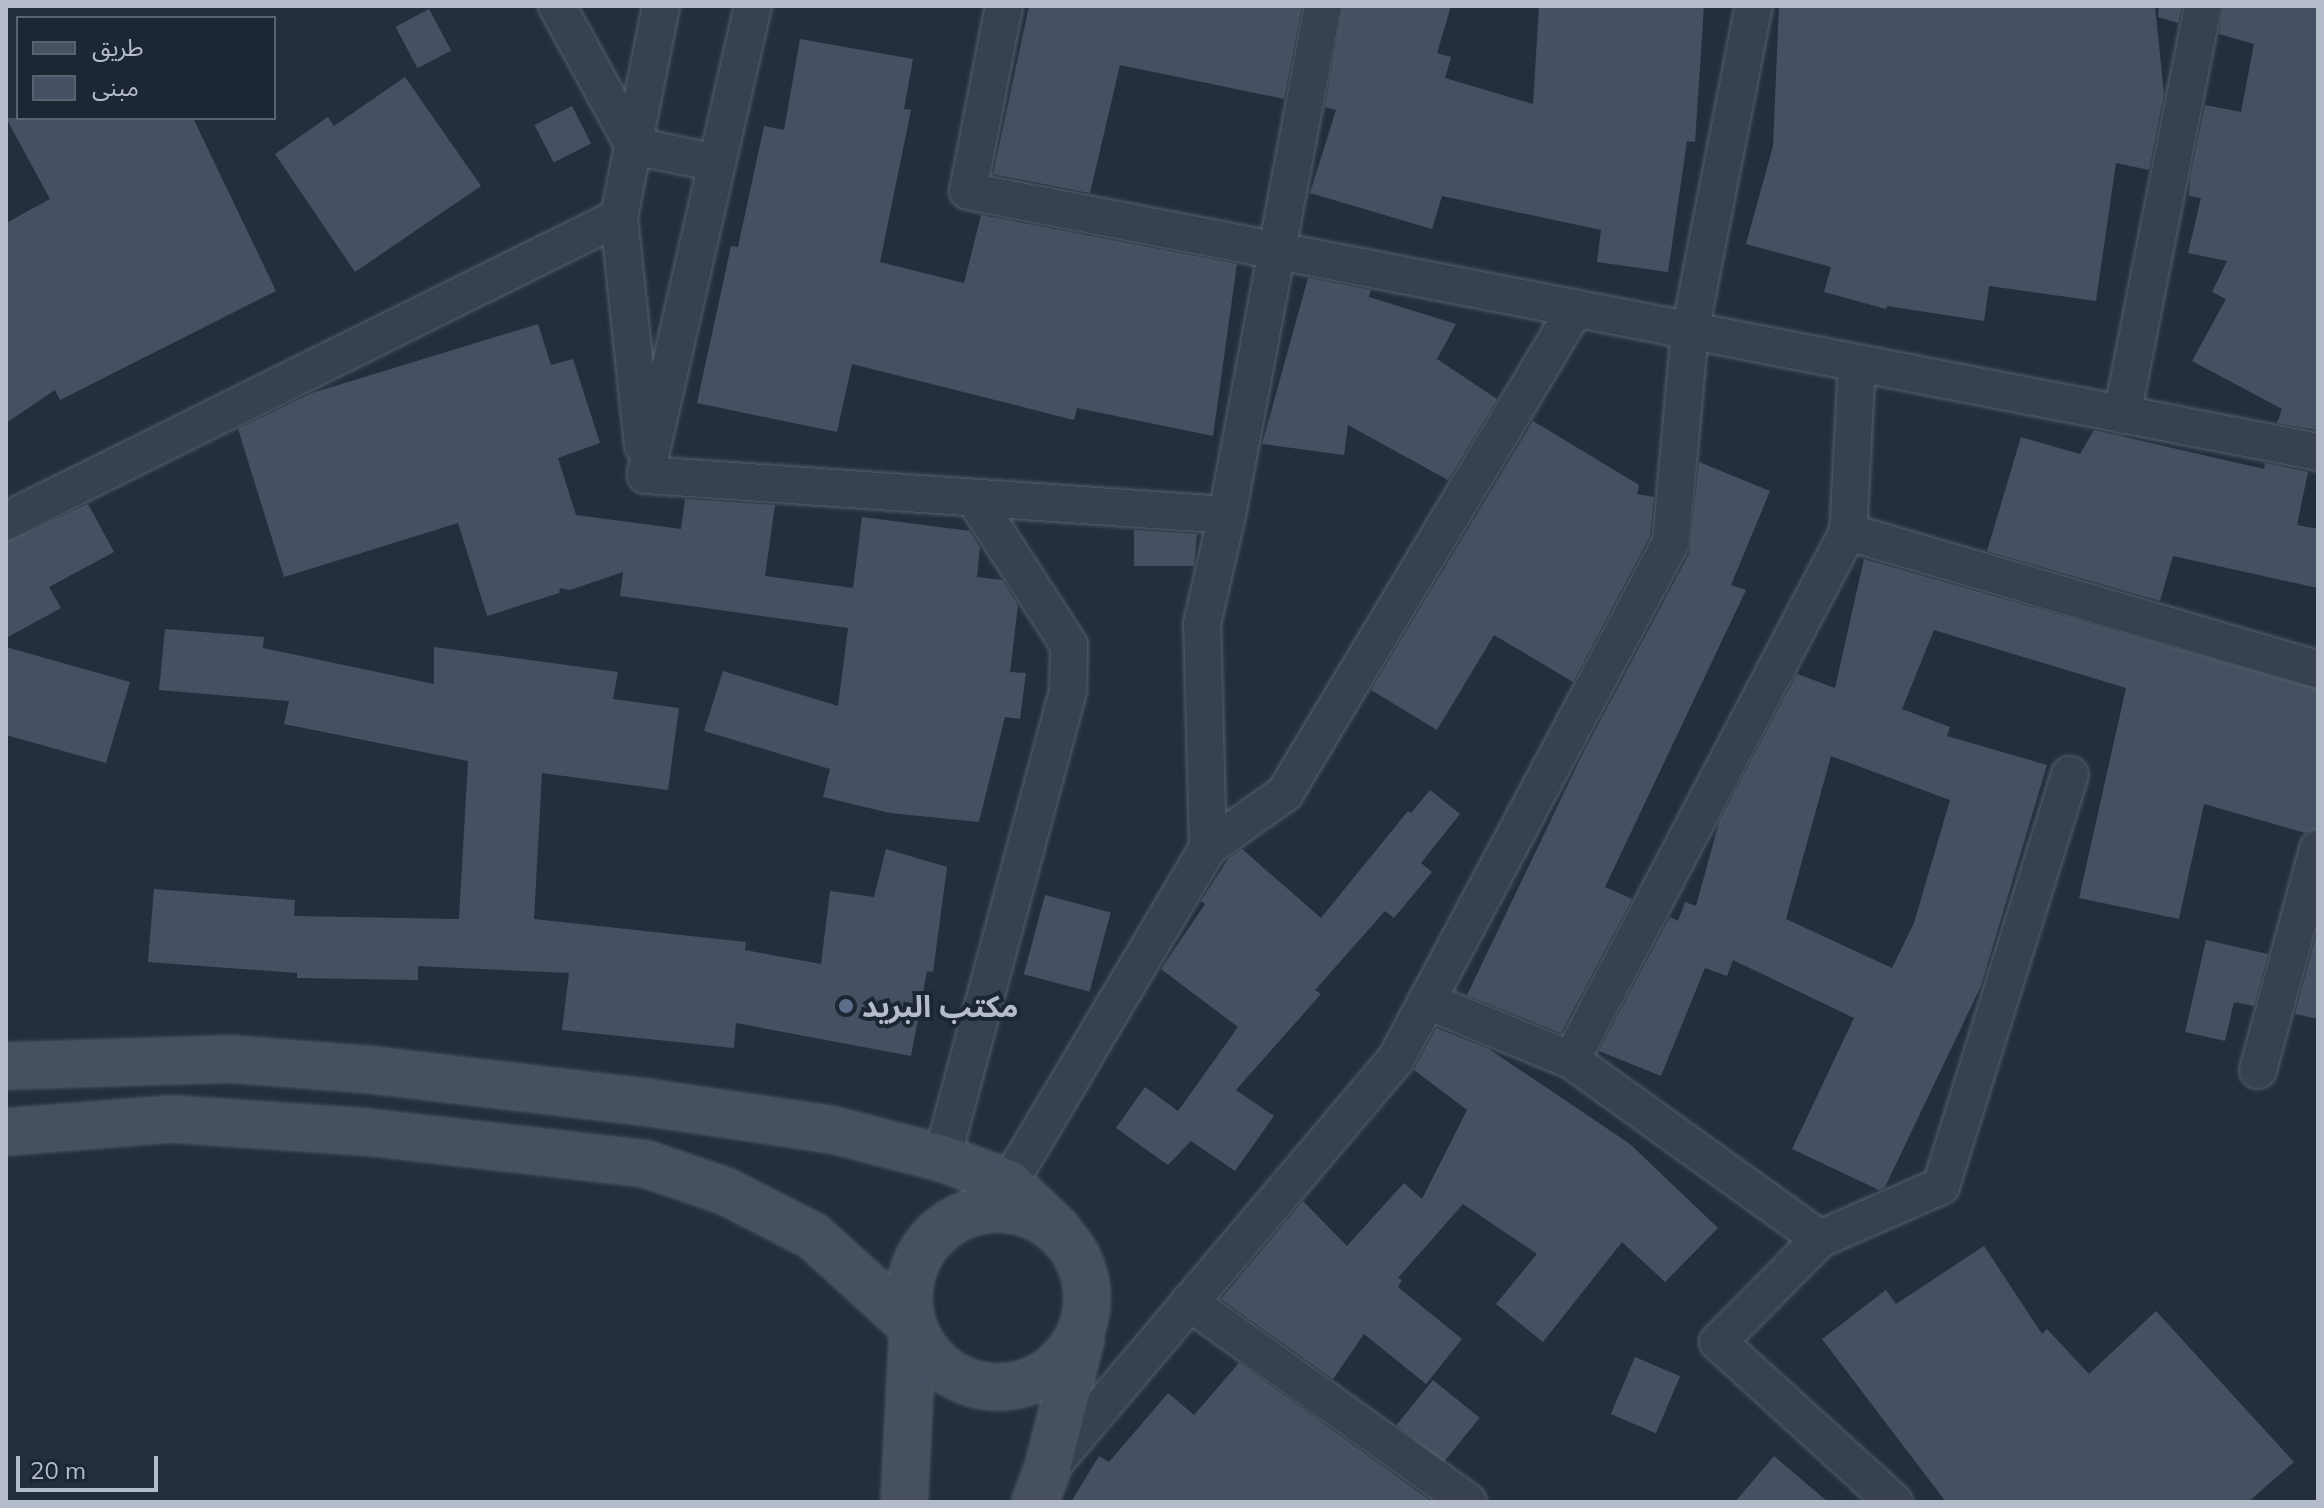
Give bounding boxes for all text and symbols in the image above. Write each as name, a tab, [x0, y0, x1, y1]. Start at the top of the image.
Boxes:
legend	[16, 16, 276, 120]
text: طريق	[92, 32, 144, 62]
text: مبنى	[92, 72, 139, 102]
place label: مكتب البريد	[862, 988, 1019, 1024]
marker: مكتب البريد	[837, 997, 855, 1015]
scale bar	[20, 1440, 162, 1490]
text: 20 m	[30, 1455, 86, 1485]

